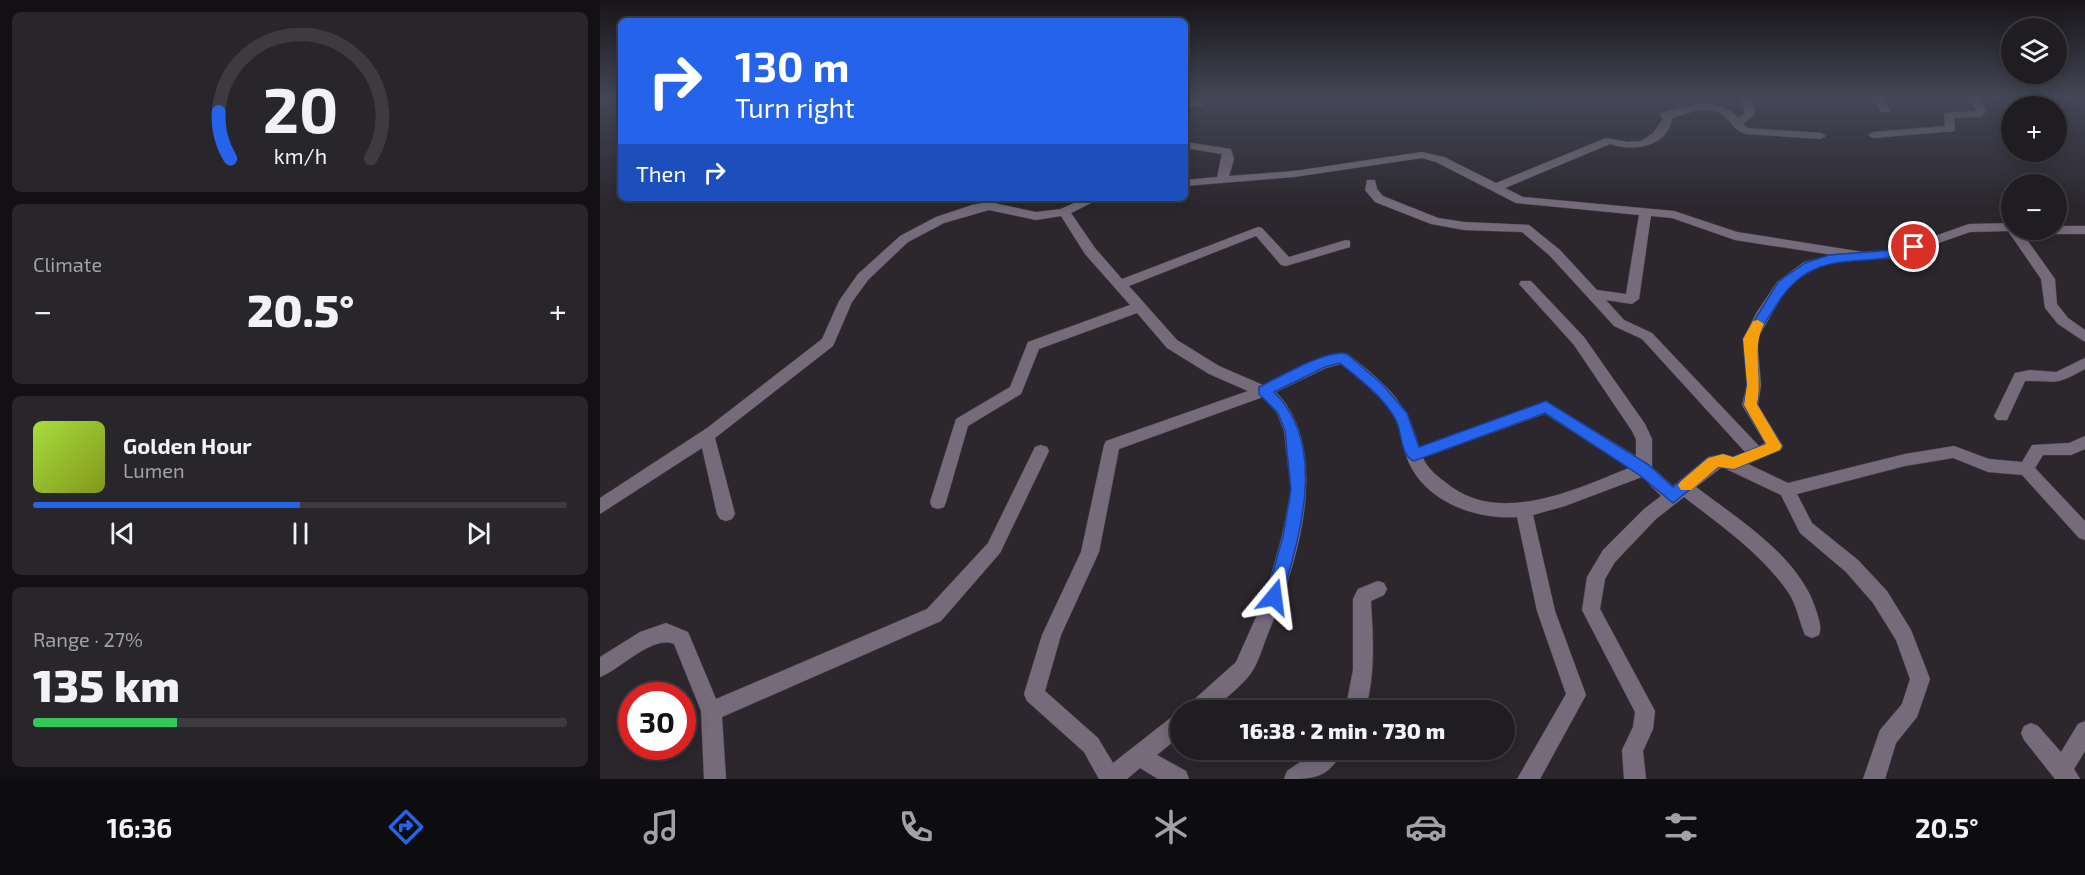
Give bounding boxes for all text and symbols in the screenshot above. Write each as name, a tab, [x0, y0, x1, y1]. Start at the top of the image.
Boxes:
map controls	[2001, 18, 2067, 240]
button: layers	[2001, 18, 2067, 84]
text: 130 m	[735, 40, 850, 90]
icon: right	[636, 42, 714, 120]
text: 20	[262, 71, 338, 146]
text: Turn right	[735, 91, 855, 123]
button: +	[2001, 96, 2067, 162]
text: km/h	[273, 143, 327, 168]
icon: right	[698, 156, 731, 189]
text: Then	[636, 160, 686, 186]
button: −	[2001, 174, 2067, 240]
pin	[1888, 221, 1939, 272]
icon: arrive	[1897, 230, 1930, 263]
text: Climate	[33, 252, 102, 276]
text: 20.5°	[247, 282, 354, 336]
text: −	[33, 290, 52, 330]
text: +	[549, 290, 567, 330]
text: Golden Hour	[123, 432, 252, 458]
text: Lumen	[123, 458, 185, 482]
icon: previous	[106, 517, 139, 550]
icon: pause	[284, 517, 317, 550]
icon: next	[462, 517, 495, 550]
position arrow	[1242, 565, 1306, 629]
text: Range · 27%	[33, 627, 143, 651]
text: 135 km	[33, 657, 180, 711]
speed limit sign: 30	[618, 682, 696, 760]
text: 16:38 · 2 min · 730 m	[1240, 717, 1445, 743]
icon: directions	[385, 806, 427, 848]
icon: music	[640, 806, 682, 848]
icon: phone	[895, 806, 937, 848]
icon: climate	[1150, 806, 1192, 848]
icon: car	[1405, 806, 1447, 848]
icon: filters	[1660, 806, 1702, 848]
text: 16:36	[106, 811, 172, 843]
text: 20.5°	[1915, 811, 1978, 843]

